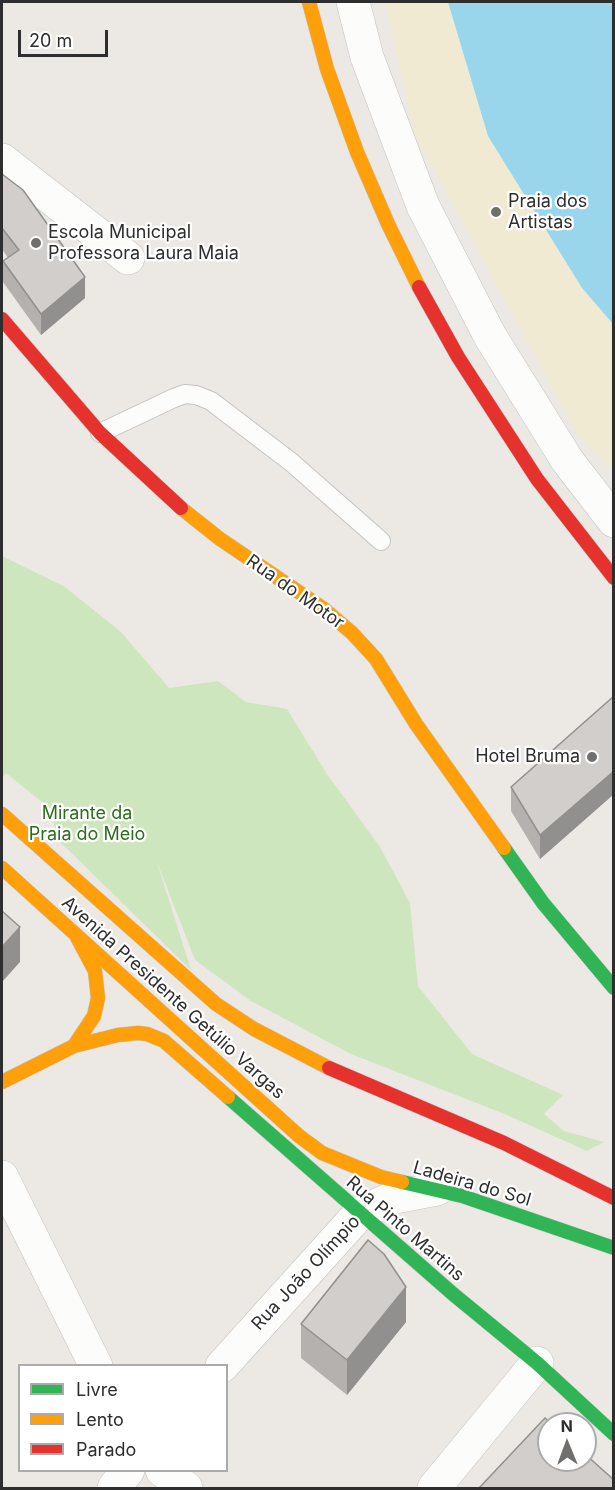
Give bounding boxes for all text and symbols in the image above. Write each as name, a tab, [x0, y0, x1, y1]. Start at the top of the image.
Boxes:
scale bar	[21, 18, 111, 56]
text: 20 m	[29, 30, 72, 51]
place label: Praia dos Artistas	[508, 191, 587, 234]
marker: Praia dos Artistas	[489, 205, 503, 219]
place label: Escola Municipal Professora Laura Maia	[48, 222, 239, 264]
marker: Escola Municipal Professora Laura Maia	[29, 236, 43, 250]
street label: Rua do Motor	[242, 550, 348, 634]
place label: Hotel Bruma	[475, 746, 580, 768]
marker: Hotel Bruma	[585, 750, 599, 764]
park label: Mirante da Praia do Meio	[29, 803, 145, 846]
street label: Avenida Presidente Getúlio Vargas	[57, 892, 289, 1104]
street label: Ladeira do Sol	[411, 1157, 533, 1211]
street label: Rua Pinto Martins	[342, 1172, 468, 1286]
street label: Rua João Olímpio	[247, 1211, 365, 1335]
legend	[18, 1364, 228, 1472]
text: Livre	[76, 1379, 118, 1400]
text: Lento	[76, 1409, 124, 1430]
north arrow	[537, 1412, 597, 1472]
text: N	[560, 1416, 573, 1436]
text: Parado	[76, 1439, 136, 1460]

